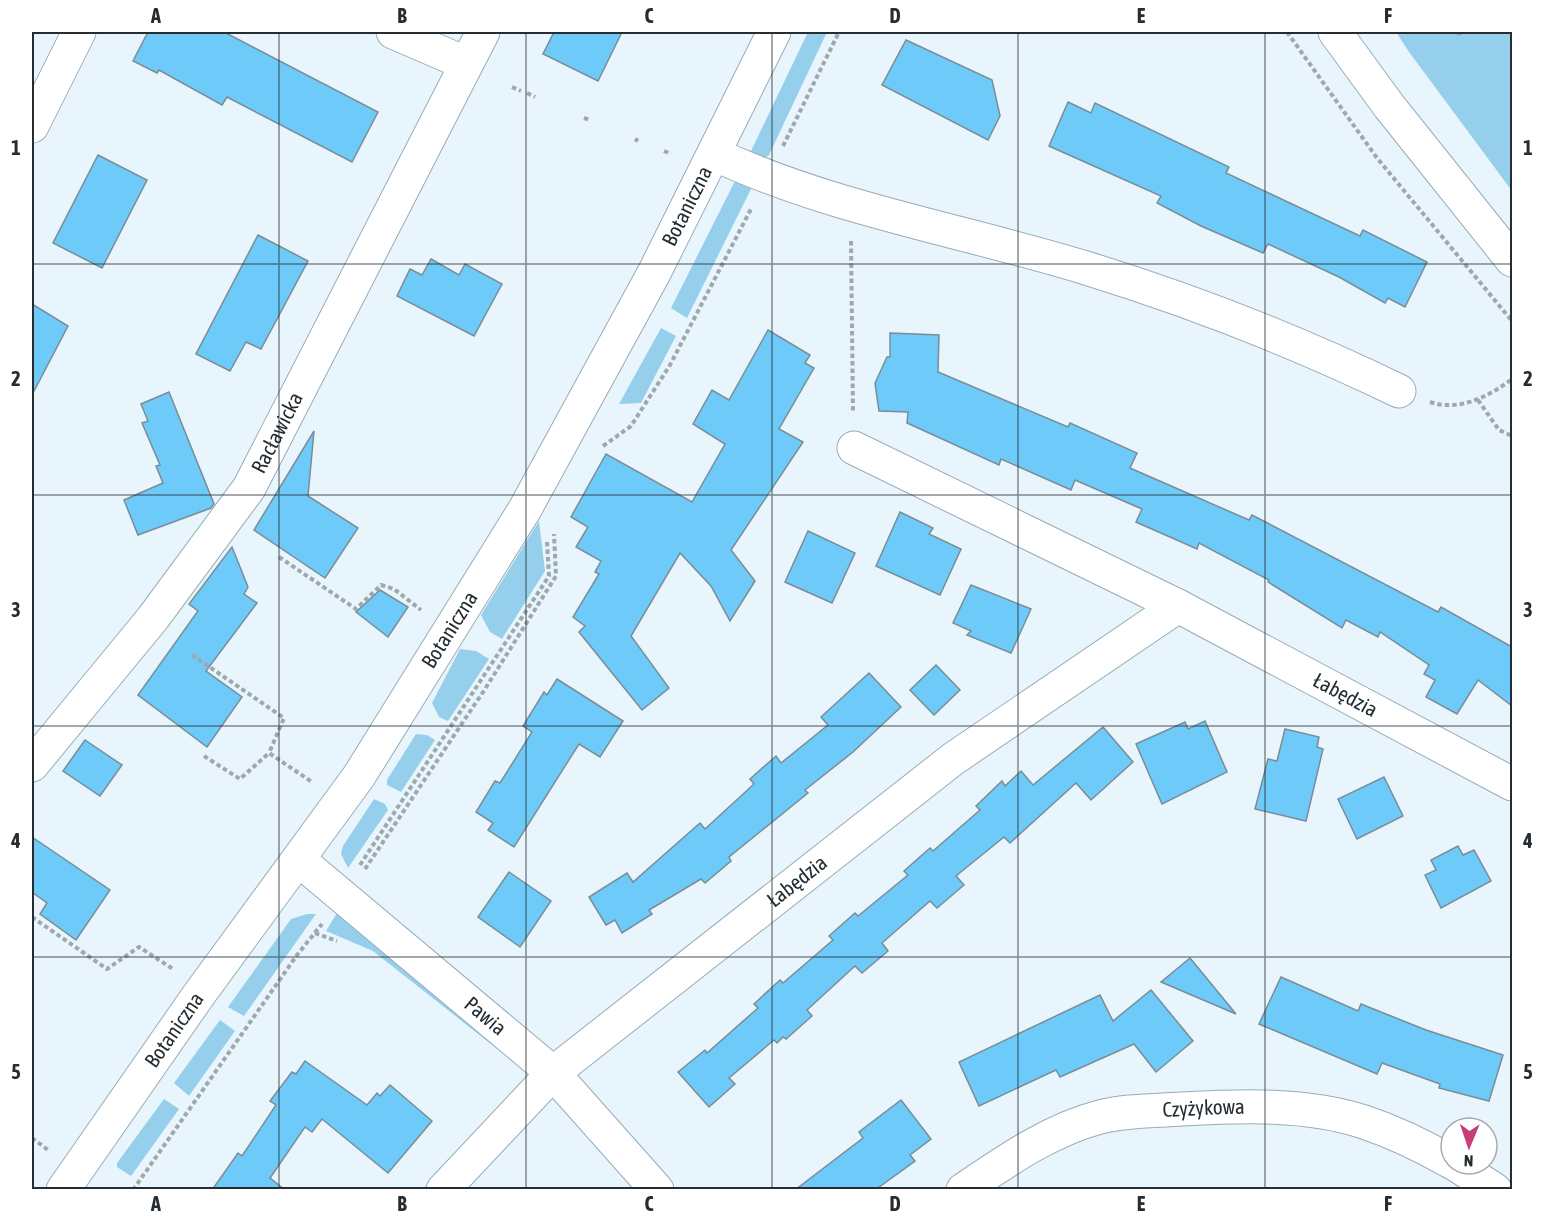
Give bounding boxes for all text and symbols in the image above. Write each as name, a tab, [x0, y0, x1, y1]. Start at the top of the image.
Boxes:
text: A	[150, 4, 161, 27]
text: B	[397, 4, 407, 27]
text: C	[645, 4, 654, 27]
text: D	[889, 4, 901, 27]
text: E	[1137, 4, 1146, 27]
text: F	[1384, 4, 1392, 27]
text: 1	[11, 136, 21, 159]
text: 1	[1523, 136, 1533, 159]
street label: Botaniczna	[656, 162, 716, 250]
text: 2	[11, 367, 21, 390]
text: 2	[1523, 367, 1533, 390]
street label: Racławicka	[246, 388, 307, 477]
street label: Botaniczna	[416, 587, 482, 672]
text: 3	[11, 598, 21, 621]
text: 3	[1523, 598, 1533, 621]
street label: Łabędzia	[1309, 667, 1382, 721]
text: 4	[10, 829, 21, 852]
text: 4	[1522, 829, 1533, 852]
street label: Łabędzia	[762, 850, 831, 911]
street label: Botaniczna	[139, 987, 208, 1072]
street label: Pawia	[460, 991, 511, 1040]
text: 5	[11, 1060, 21, 1083]
text: 5	[1523, 1060, 1533, 1083]
street label: Czyżykowa	[1162, 1094, 1245, 1121]
north arrow	[1439, 1116, 1499, 1176]
text: N	[1463, 1152, 1474, 1170]
text: A	[150, 1192, 161, 1215]
text: B	[397, 1192, 407, 1215]
text: C	[645, 1192, 654, 1215]
text: D	[889, 1192, 901, 1215]
text: E	[1137, 1192, 1146, 1215]
text: F	[1384, 1192, 1392, 1215]

